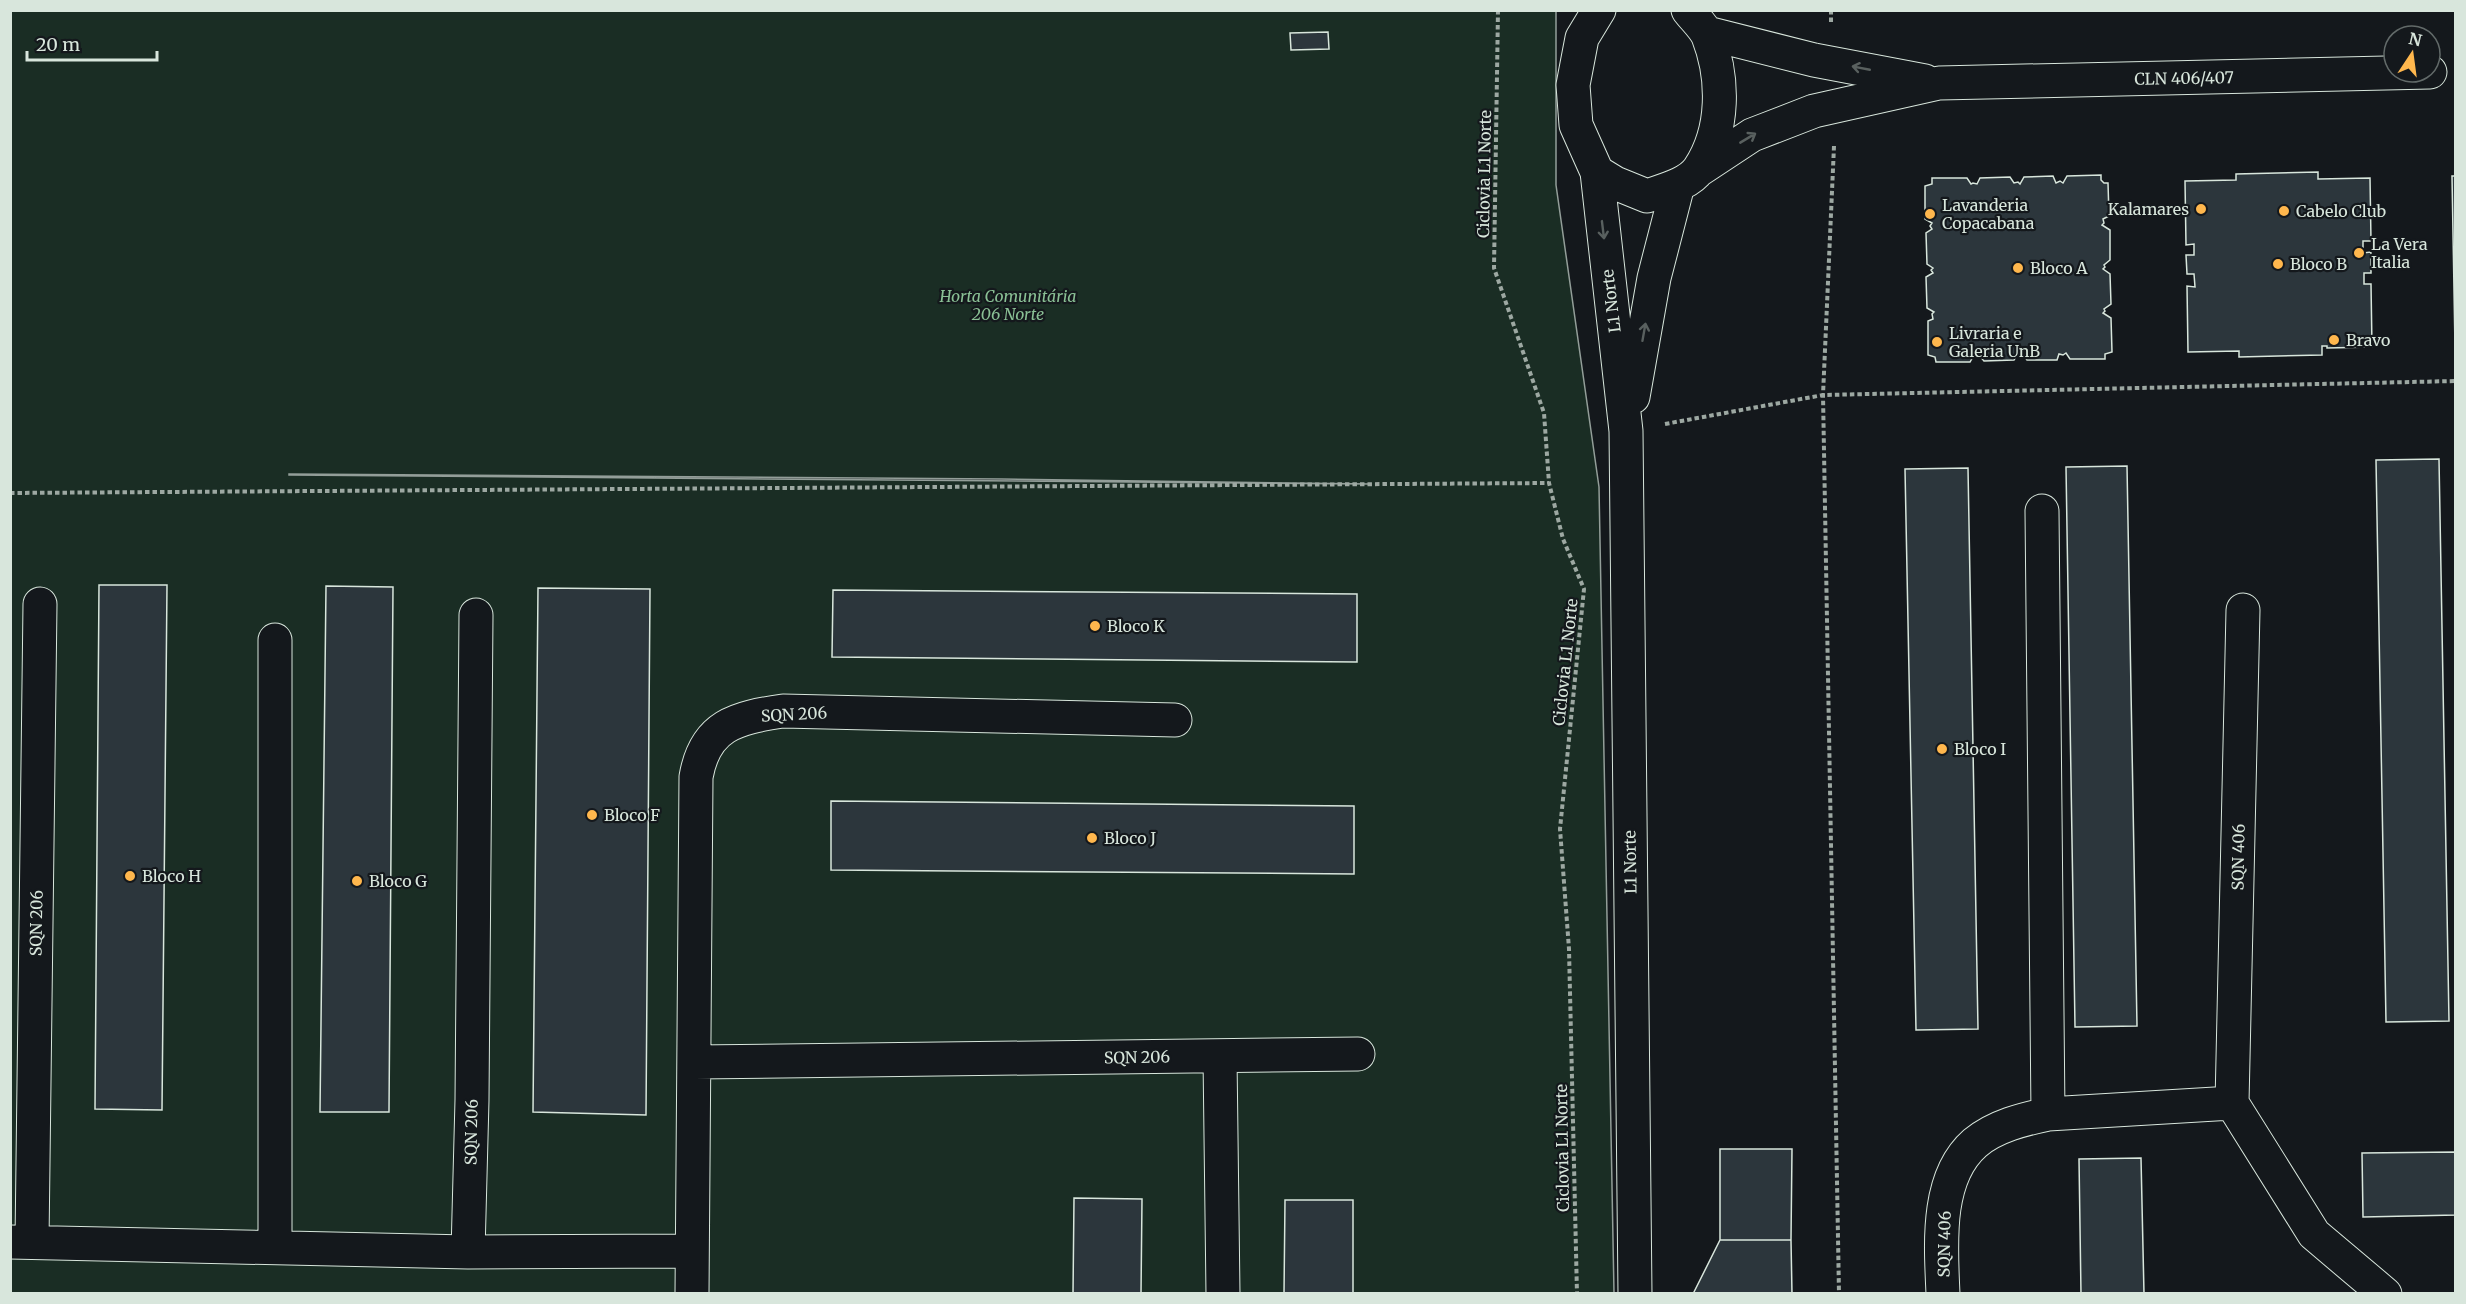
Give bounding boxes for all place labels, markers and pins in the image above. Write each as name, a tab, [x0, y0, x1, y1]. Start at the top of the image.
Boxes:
place label: Lavanderia Copacabana	[1942, 195, 2035, 233]
place label: Kalamares	[2108, 199, 2189, 219]
place label: Cabelo Club	[2296, 201, 2386, 221]
marker: Kalamares	[2194, 202, 2208, 216]
marker: Cabelo Club	[2277, 204, 2291, 218]
marker: Lavanderia Copacabana	[1923, 207, 1937, 221]
place label: La Vera Italia	[2371, 234, 2428, 272]
marker: La Vera Italia	[2352, 246, 2366, 260]
place label: Bloco B	[2290, 254, 2347, 274]
marker: Bloco B	[2271, 257, 2285, 271]
place label: Bloco A	[2030, 258, 2088, 278]
marker: Bloco A	[2011, 261, 2025, 275]
place label: Livraria e Galeria UnB	[1949, 323, 2040, 361]
place label: Bravo	[2346, 330, 2390, 350]
marker: Bravo	[2327, 333, 2341, 347]
marker: Livraria e Galeria UnB	[1930, 335, 1944, 349]
place label: Bloco K	[1107, 616, 1165, 636]
marker: Bloco K	[1088, 619, 1102, 633]
place label: Bloco I	[1954, 739, 2006, 759]
marker: Bloco I	[1935, 742, 1949, 756]
place label: Bloco F	[604, 805, 660, 825]
marker: Bloco F	[585, 808, 599, 822]
place label: Bloco J	[1104, 828, 1156, 848]
marker: Bloco J	[1085, 831, 1099, 845]
place label: Bloco H	[142, 866, 201, 886]
marker: Bloco H	[123, 869, 137, 883]
place label: Bloco G	[369, 871, 427, 891]
marker: Bloco G	[350, 874, 364, 888]

